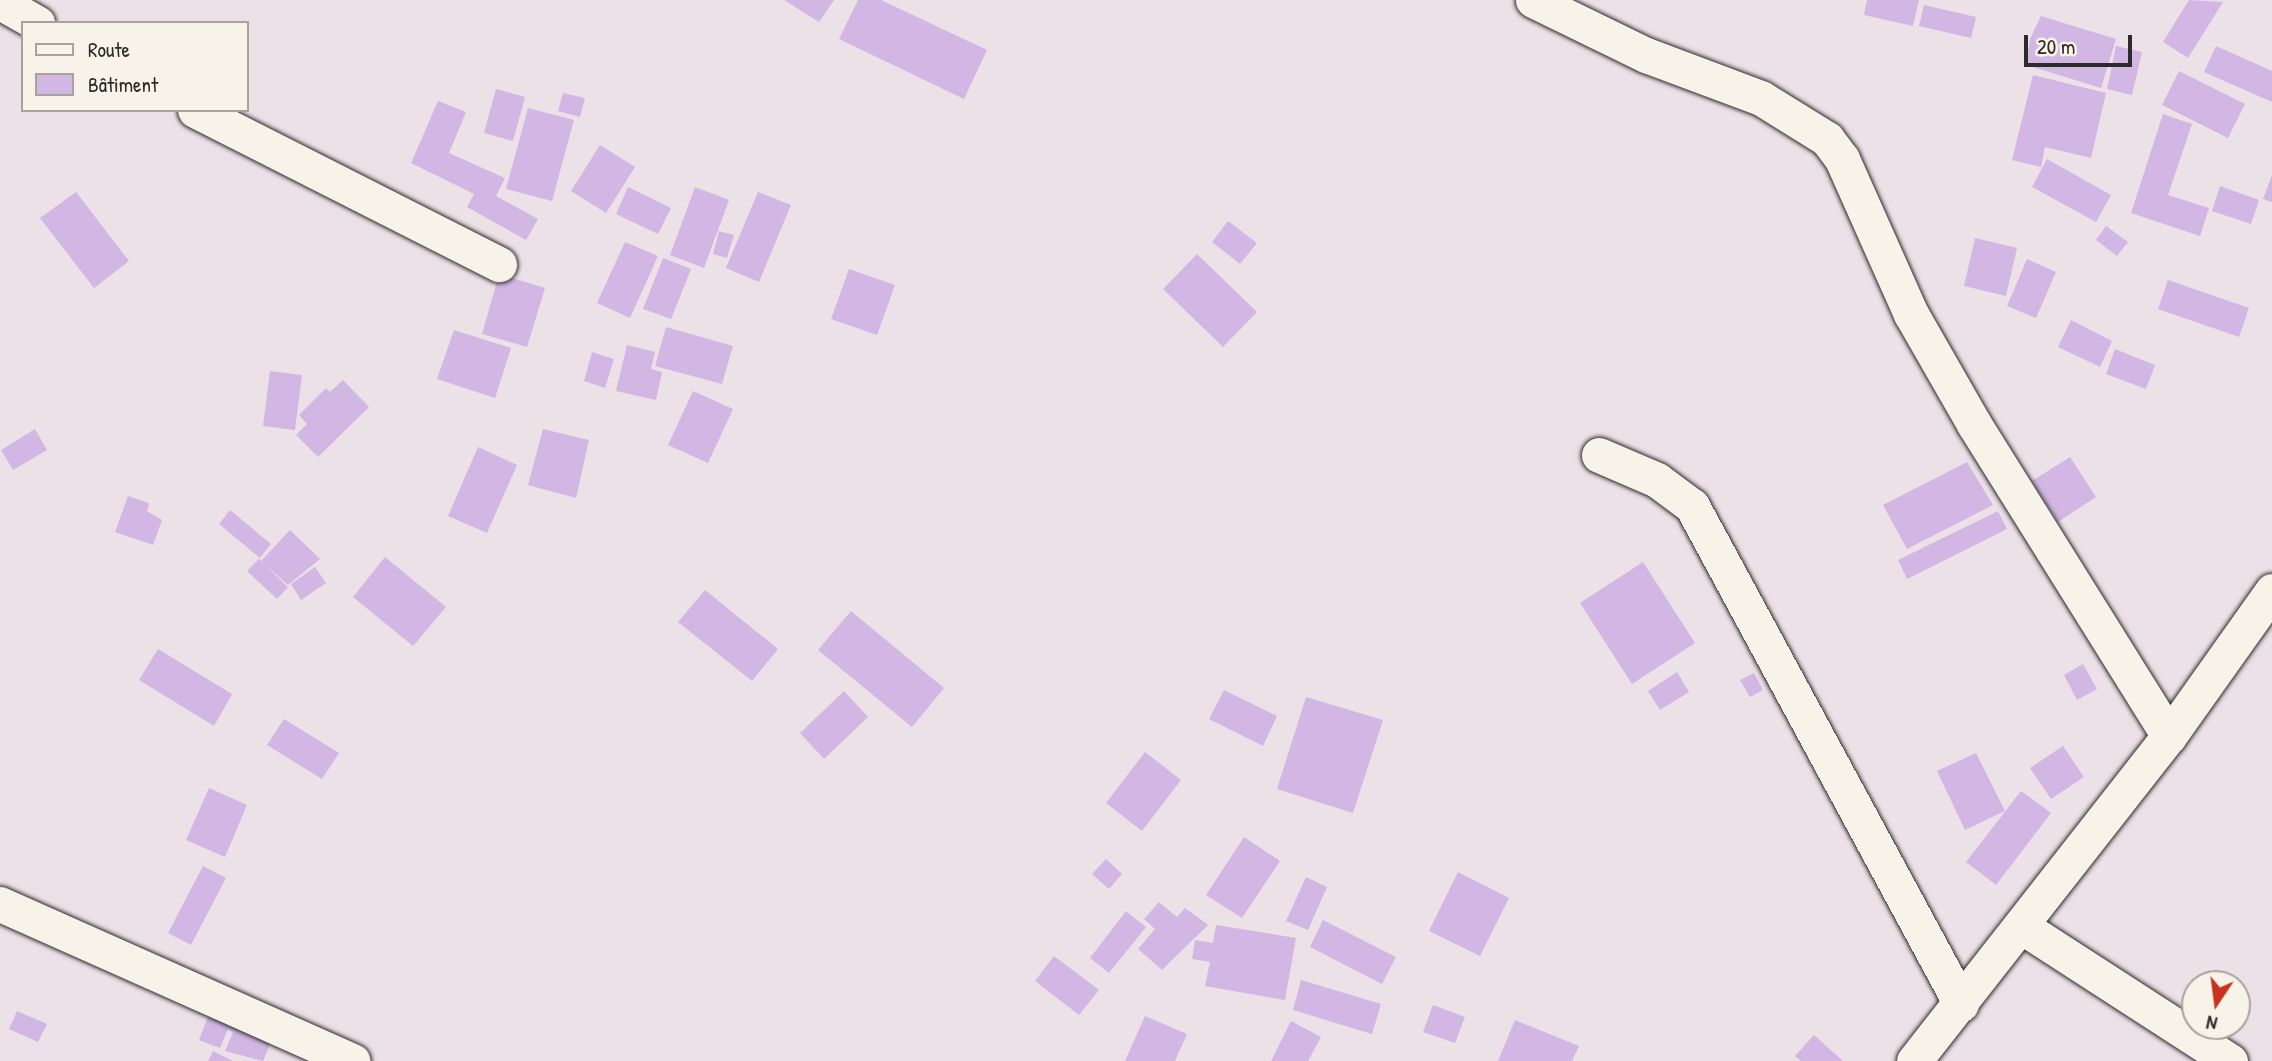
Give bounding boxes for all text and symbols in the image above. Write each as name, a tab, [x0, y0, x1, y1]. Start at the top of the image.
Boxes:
legend	[21, 21, 248, 112]
scale bar	[2027, 21, 2136, 65]
text: 20 m	[2037, 32, 2075, 61]
text: Route	[88, 35, 130, 64]
text: Bâtiment	[88, 70, 158, 99]
north arrow	[2181, 970, 2251, 1040]
text: N	[2204, 1010, 2220, 1037]

